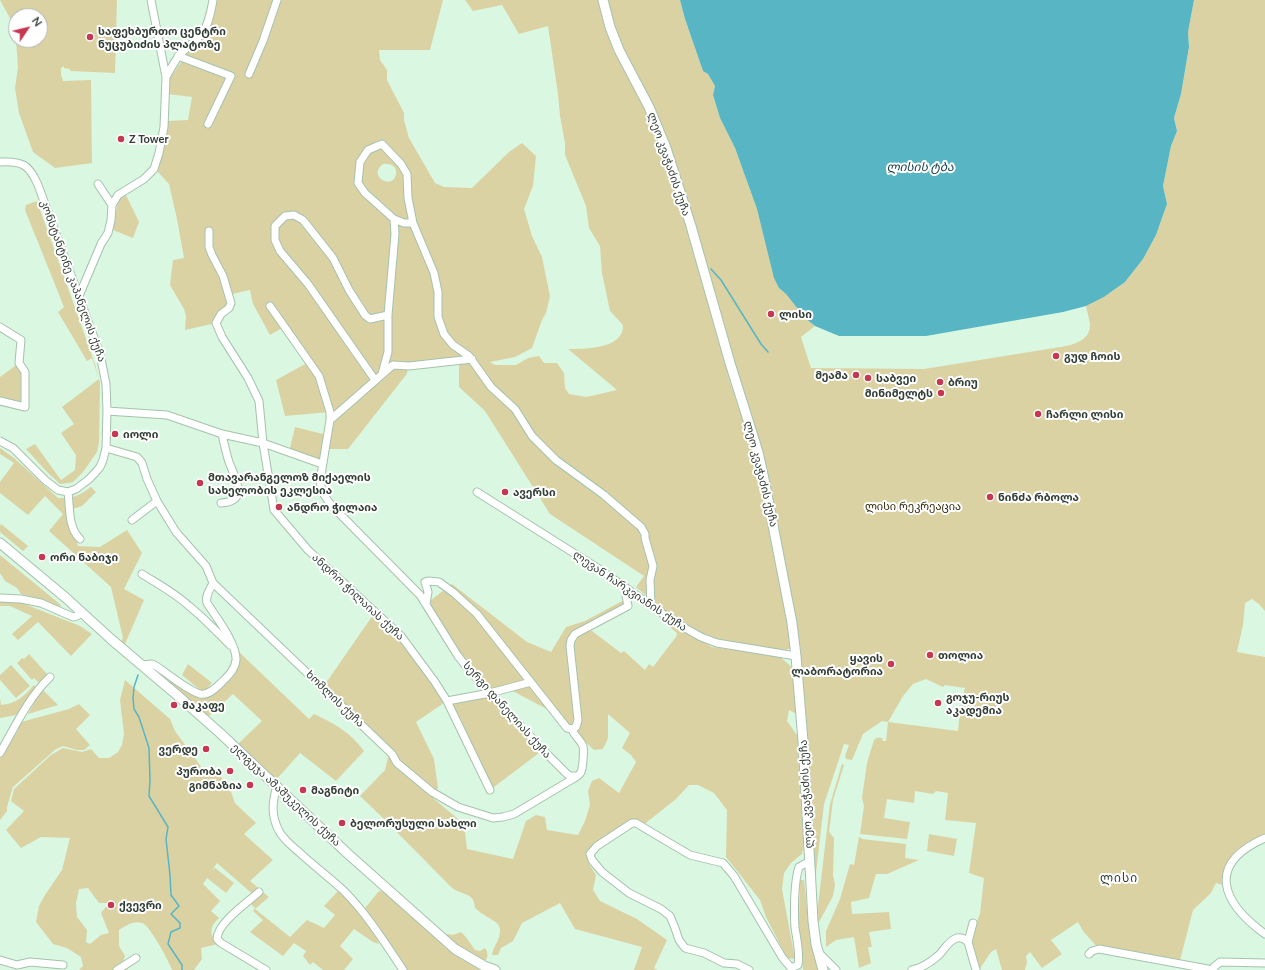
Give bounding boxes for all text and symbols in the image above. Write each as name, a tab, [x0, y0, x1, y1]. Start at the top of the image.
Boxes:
north arrow	[8, 8, 48, 48]
text: N	[30, 14, 45, 29]
place label: საფეხბურთო ცენტრი ნუცუბიძის პლატოზე	[98, 24, 226, 50]
marker: საფეხბურთო ცენტრი ნუცუბიძის პლატოზე	[85, 32, 95, 42]
street label: ლეო კვაჭაძის ქუჩა	[645, 110, 693, 218]
place label: Z Tower	[129, 132, 169, 146]
marker: Z Tower	[116, 134, 126, 144]
water label: ლისის ტბა	[886, 160, 954, 174]
street label: კონსტანტინე კაპანელის ქუჩა	[38, 198, 108, 364]
place label: ლისი	[779, 307, 812, 321]
marker: ლისი	[766, 309, 776, 319]
place label: გუდ ჩოის	[1064, 349, 1120, 363]
marker: გუდ ჩოის	[1051, 351, 1061, 361]
place label: მეამა	[815, 368, 848, 382]
marker: მეამა	[851, 370, 861, 380]
place label: საბვეი	[876, 371, 916, 385]
marker: საბვეი	[863, 373, 873, 383]
place label: ბრიუ	[948, 375, 978, 389]
marker: ბრიუ	[935, 377, 945, 387]
place label: მინიმელტს	[865, 386, 933, 400]
marker: მინიმელტს	[936, 388, 946, 398]
place label: ჩარლი ლისი	[1046, 407, 1123, 421]
marker: ჩარლი ლისი	[1033, 409, 1043, 419]
street label: ლეო კვაჭაძის ქუჩა	[741, 420, 781, 528]
place label: იოლი	[123, 427, 158, 441]
marker: იოლი	[110, 429, 120, 439]
place label: მთავარანგელოზ მიქაელის სახელობის ეკლესია	[208, 470, 371, 496]
marker: მთავარანგელოზ მიქაელის სახელობის ეკლესია	[195, 478, 205, 488]
place label: ავერსი	[513, 485, 556, 499]
marker: ავერსი	[500, 487, 510, 497]
place label: ნინძა რბოლა	[998, 490, 1079, 504]
marker: ნინძა რბოლა	[985, 492, 995, 502]
park label: ლისი რეკრეაცია	[865, 499, 961, 513]
place label: ანდრო ჭილაია	[287, 500, 377, 514]
marker: ანდრო ჭილაია	[274, 502, 284, 512]
street label: ლევან ჩარკვიანის ქუჩა	[571, 548, 689, 634]
place label: ორი ნაბიჯი	[50, 550, 118, 564]
street label: ანდრო ჭილაიას ქუჩა	[309, 551, 407, 643]
marker: ორი ნაბიჯი	[37, 552, 47, 562]
place label: თოლია	[938, 648, 983, 662]
marker: თოლია	[925, 650, 935, 660]
place label: ყავის ლაბორატორია	[791, 651, 883, 677]
street label: სერგი დანელიას ქუჩა	[460, 659, 554, 761]
marker: ყავის ლაბორატორია	[886, 659, 896, 669]
street label: ხომლის ქუჩა	[303, 668, 367, 730]
place label: გოჯუ-რიუს აკადემია	[946, 690, 1009, 716]
place label: მაკაფე	[182, 698, 225, 712]
marker: გოჯუ-რიუს აკადემია	[933, 698, 943, 708]
marker: მაკაფე	[169, 700, 179, 710]
street label: ლეო კვაჭაძის ქუჩა	[797, 739, 815, 849]
street label: ელგუჯა ამაშუკელის ქუჩა	[229, 741, 343, 849]
place label: ვერდე	[159, 742, 198, 756]
marker: ვერდე	[201, 744, 211, 754]
place label: პურობა	[176, 764, 222, 778]
marker: პურობა	[225, 766, 235, 776]
place label: გიმნაზია	[189, 778, 242, 792]
marker: გიმნაზია	[245, 780, 255, 790]
place label: მაგნიტი	[311, 783, 359, 797]
marker: მაგნიტი	[298, 785, 308, 795]
place label: ბელორუსული სახლი	[350, 816, 477, 830]
marker: ბელორუსული სახლი	[337, 818, 347, 828]
district label: ლისი	[1100, 871, 1138, 885]
place label: ქვევრი	[119, 898, 162, 912]
marker: ქვევრი	[106, 900, 116, 910]

